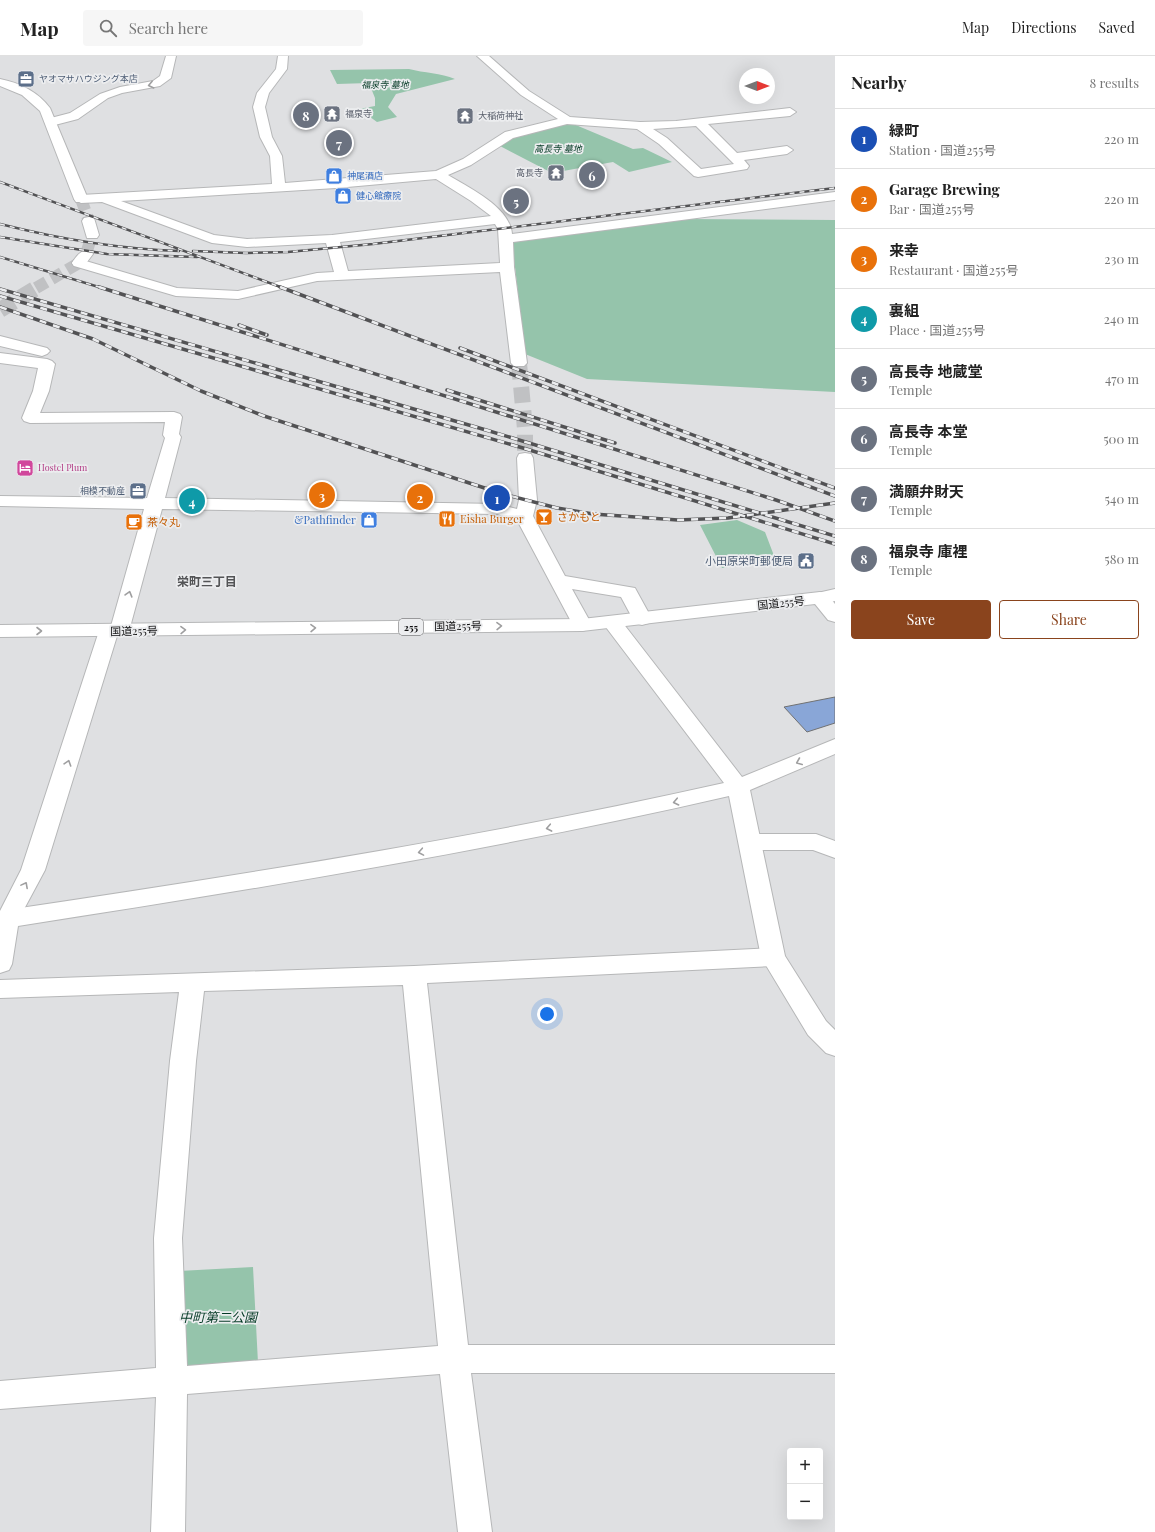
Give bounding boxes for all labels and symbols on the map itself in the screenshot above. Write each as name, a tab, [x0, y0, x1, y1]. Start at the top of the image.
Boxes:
north arrow	[739, 68, 775, 104]
office icon: ヤオマサハウジング本店	[16, 69, 36, 89]
place label: ヤオマサハウジング本店	[39, 72, 138, 84]
park label: 福泉寺 墓地	[361, 78, 410, 90]
one-way arrow	[147, 80, 154, 88]
pin: 8	[293, 100, 319, 130]
temple icon: 福泉寺	[322, 104, 342, 124]
temple icon: 大稲荷神社	[455, 106, 475, 126]
place label: 福泉寺	[345, 107, 372, 119]
place label: 大稲荷神社	[478, 109, 523, 121]
pin: 7	[326, 128, 352, 158]
park label: 高長寺 墓地	[534, 142, 583, 154]
pin: 6	[579, 160, 605, 190]
temple icon: 高長寺	[546, 163, 566, 183]
shop icon: 神尾酒店	[324, 166, 344, 186]
place label: 高長寺	[516, 166, 543, 178]
place label: 神尾酒店	[347, 169, 383, 181]
shop icon: 健心館療院	[333, 186, 353, 206]
pin: 5	[503, 186, 529, 216]
place label: 健心館療院	[356, 189, 401, 201]
hotel icon: Hostel Plum	[15, 458, 35, 478]
place label: Hostel Plum	[38, 461, 87, 473]
pin: 3	[309, 480, 335, 510]
office icon: 相模不動産	[128, 481, 148, 501]
pin: 2	[407, 482, 433, 512]
pin: 1	[484, 483, 510, 513]
place label: 相模不動産	[80, 484, 125, 496]
pin: 4	[179, 486, 205, 516]
bar icon: さかもと	[534, 507, 554, 527]
restaurant icon: Eisha Burger	[437, 509, 457, 529]
place label: さかもと	[557, 509, 601, 524]
shop icon: &Pathfinder	[359, 510, 379, 530]
place label: Eisha Burger	[460, 511, 524, 526]
cafe icon: 茶々丸	[124, 512, 144, 532]
place label: &Pathfinder	[294, 512, 356, 527]
place label: 茶々丸	[147, 514, 180, 529]
public building icon: 小田原栄町郵便局	[796, 551, 816, 571]
place label: 小田原栄町郵便局	[705, 553, 793, 568]
district label: 栄町三丁目	[177, 573, 237, 589]
one-way arrow	[124, 591, 133, 598]
street label: 国道255号	[757, 593, 805, 612]
street label: 国道255号	[434, 618, 482, 633]
road number: 255	[399, 619, 423, 635]
one-way arrow	[496, 622, 502, 630]
street label: 国道255号	[110, 623, 158, 638]
one-way arrow	[310, 624, 316, 633]
one-way arrow	[180, 626, 186, 634]
one-way arrow	[36, 627, 42, 635]
one-way arrow	[796, 757, 803, 765]
one-way arrow	[63, 759, 72, 766]
one-way arrow	[673, 797, 679, 805]
one-way arrow	[545, 823, 552, 831]
one-way arrow	[418, 847, 424, 856]
one-way arrow	[21, 882, 28, 889]
your location	[537, 1004, 557, 1024]
park label: 中町第二公園	[179, 1308, 259, 1325]

